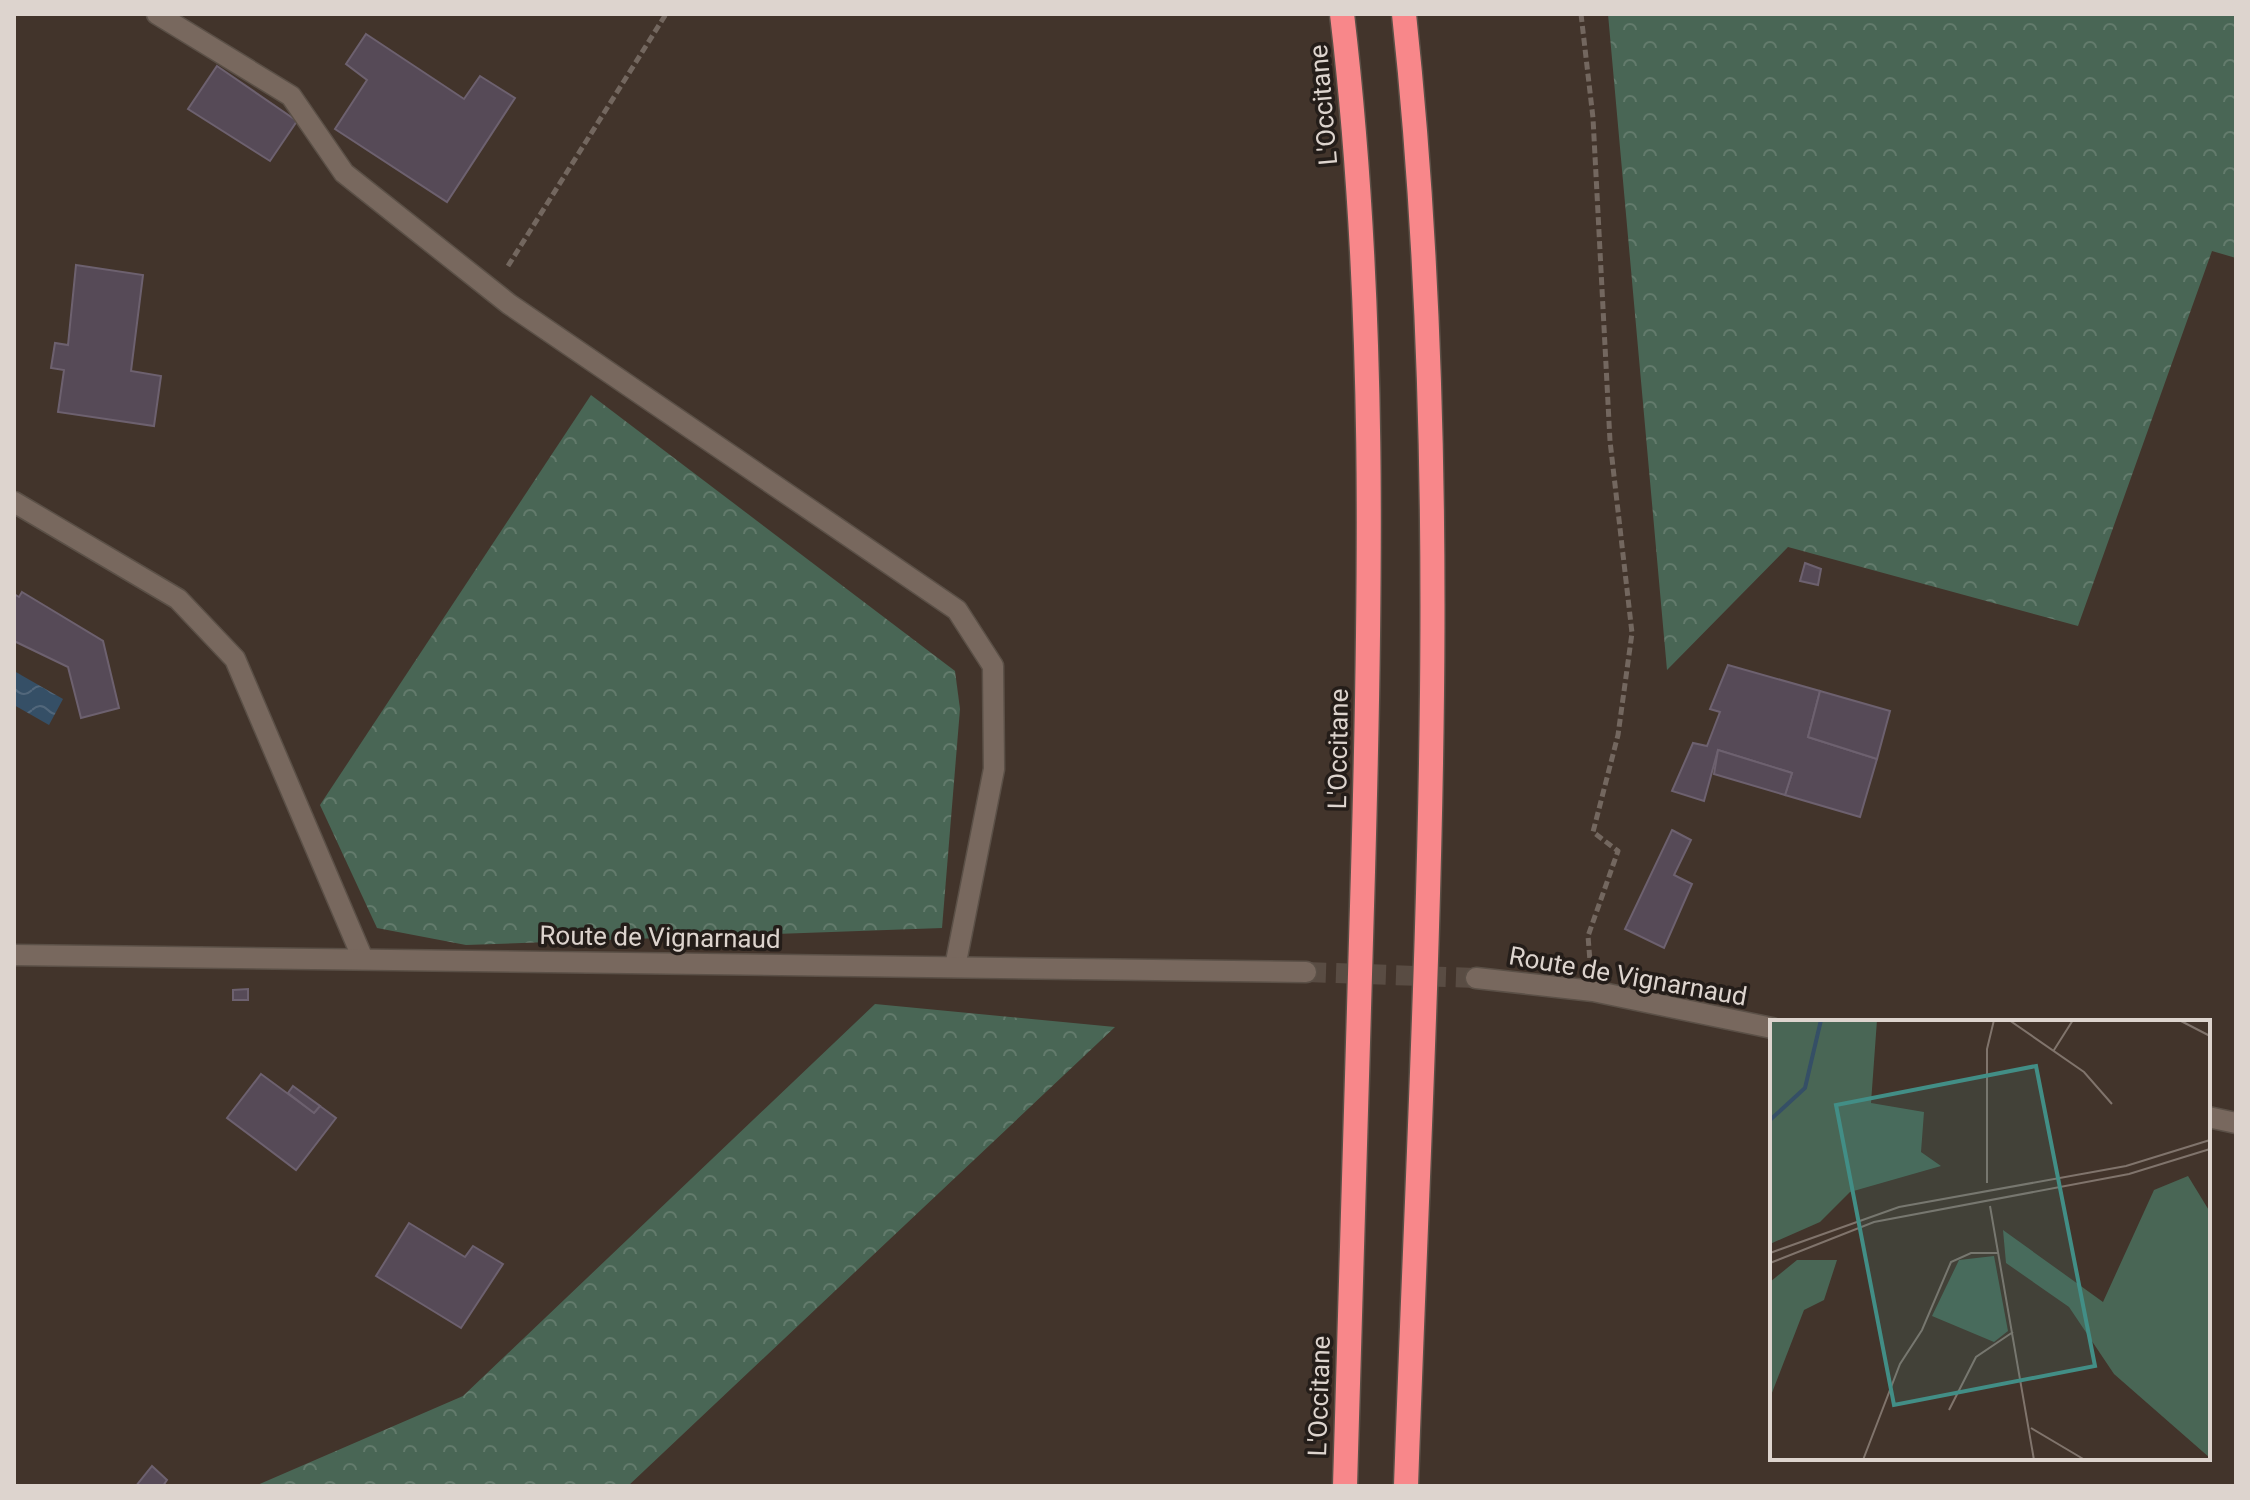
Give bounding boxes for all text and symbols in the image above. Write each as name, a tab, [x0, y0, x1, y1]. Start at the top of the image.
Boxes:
street label: L'Occitane	[1303, 44, 1343, 166]
street label: L'Occitane	[1322, 688, 1354, 810]
street label: Route de Vignarnaud	[539, 920, 781, 954]
street label: Route de Vignarnaud	[1507, 940, 1749, 1012]
inset map	[1770, 1020, 2210, 1460]
street label: L'Occitane	[1302, 1335, 1336, 1457]

